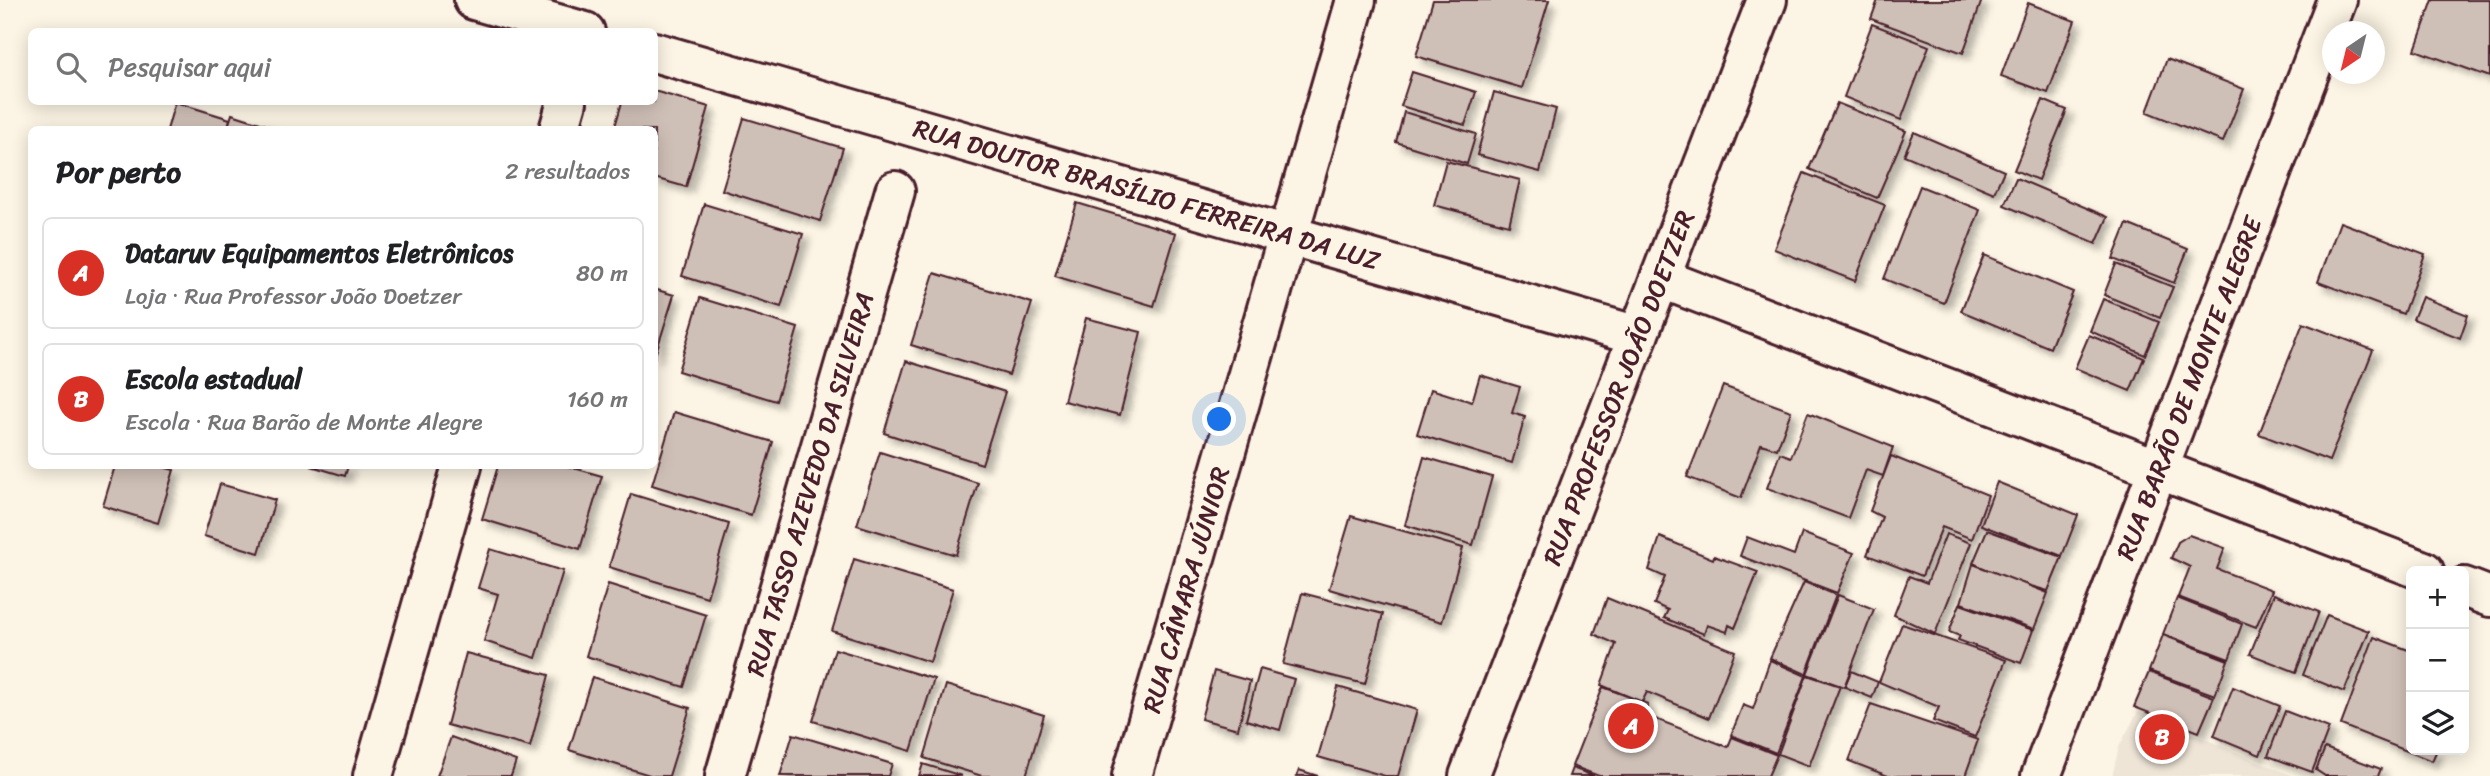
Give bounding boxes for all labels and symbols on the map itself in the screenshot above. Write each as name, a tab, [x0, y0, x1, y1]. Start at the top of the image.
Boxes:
north arrow	[2322, 21, 2385, 84]
street label: RUA DOUTOR BRASÍLIO FERREIRA DA LUZ	[908, 105, 1386, 283]
street label: RUA PROFESSOR JOÃO DOETZER	[1529, 203, 1707, 572]
street label: RUA BARÃO DE MONTE ALEGRE	[2102, 208, 2276, 567]
street label: RUA TASSO AZEVEDO DA SILVEIRA	[732, 286, 887, 682]
your location	[1202, 402, 1236, 436]
street label: RUA CÂMARA JÚNIOR	[1128, 461, 1243, 718]
pin: A	[1608, 700, 1654, 752]
pin: B	[2139, 711, 2185, 763]

